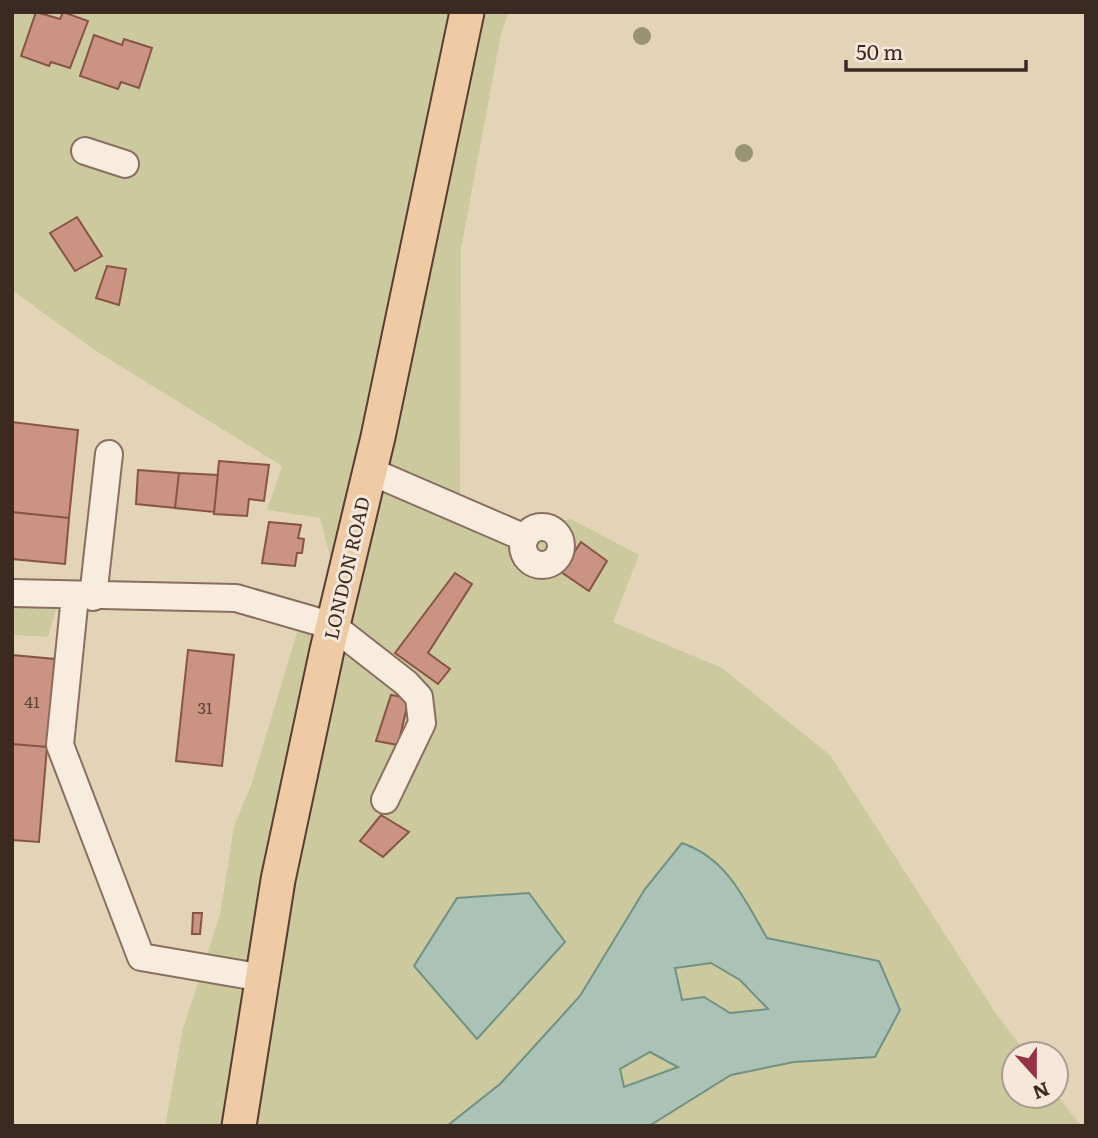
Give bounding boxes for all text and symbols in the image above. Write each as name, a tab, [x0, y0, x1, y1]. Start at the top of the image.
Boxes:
scale bar	[846, 28, 1026, 72]
text: 50 m	[856, 35, 903, 66]
street label: LONDON ROAD	[316, 494, 376, 642]
house number: 41	[24, 689, 40, 713]
house number: 31	[197, 695, 213, 719]
north arrow	[1000, 1040, 1070, 1110]
text: N	[1029, 1076, 1054, 1108]

